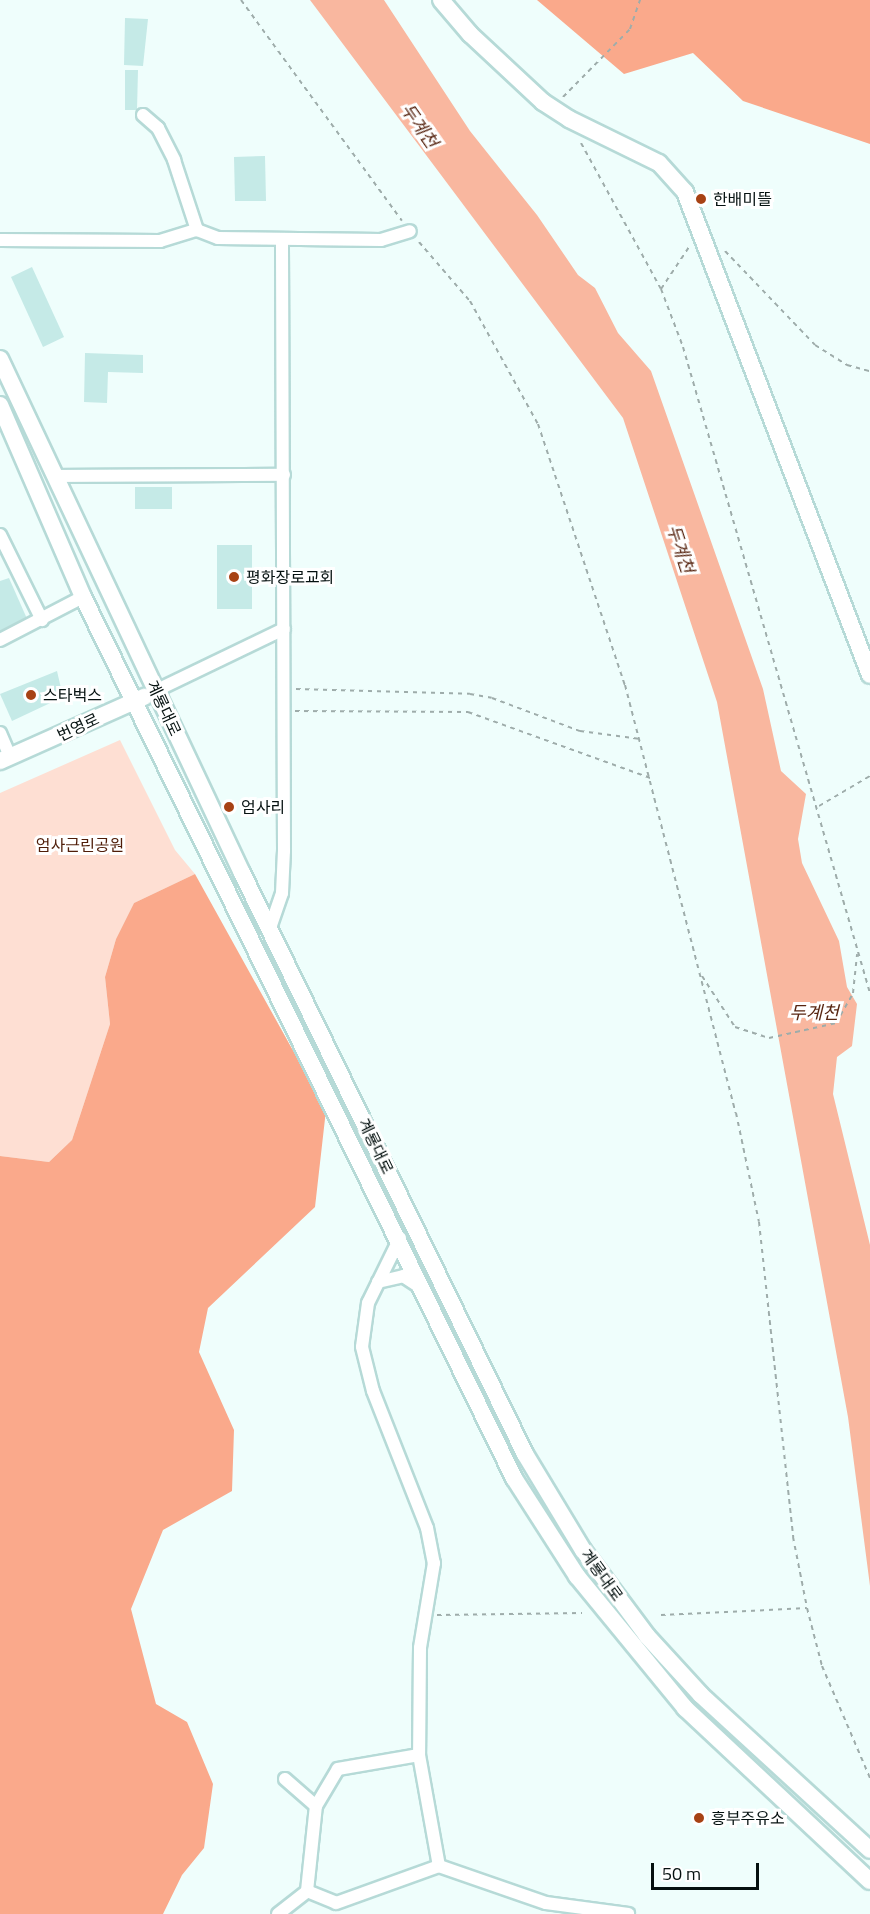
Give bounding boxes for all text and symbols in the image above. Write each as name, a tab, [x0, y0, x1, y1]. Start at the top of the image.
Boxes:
water label: 두계천	[396, 99, 442, 153]
place label: 한배미뜰	[713, 189, 772, 209]
marker: 한배미뜰	[694, 192, 708, 206]
water label: 두계천	[662, 522, 698, 576]
place label: 평화장로교회	[246, 567, 334, 587]
marker: 평화장로교회	[227, 570, 241, 584]
street label: 계룡대로	[143, 677, 185, 739]
place label: 스타벅스	[43, 685, 102, 705]
marker: 스타벅스	[24, 688, 38, 702]
street label: 번영로	[54, 709, 102, 745]
place label: 엄사리	[241, 797, 285, 817]
marker: 엄사리	[222, 800, 236, 814]
park label: 엄사근린공원	[36, 835, 124, 855]
water label: 두계천	[789, 1002, 839, 1024]
street label: 계룡대로	[354, 1115, 398, 1177]
street label: 계룡대로	[577, 1546, 627, 1604]
place label: 흥부주유소	[711, 1808, 785, 1828]
marker: 흥부주유소	[692, 1811, 706, 1825]
scale bar	[654, 1851, 762, 1889]
text: 50 m	[662, 1860, 701, 1887]

